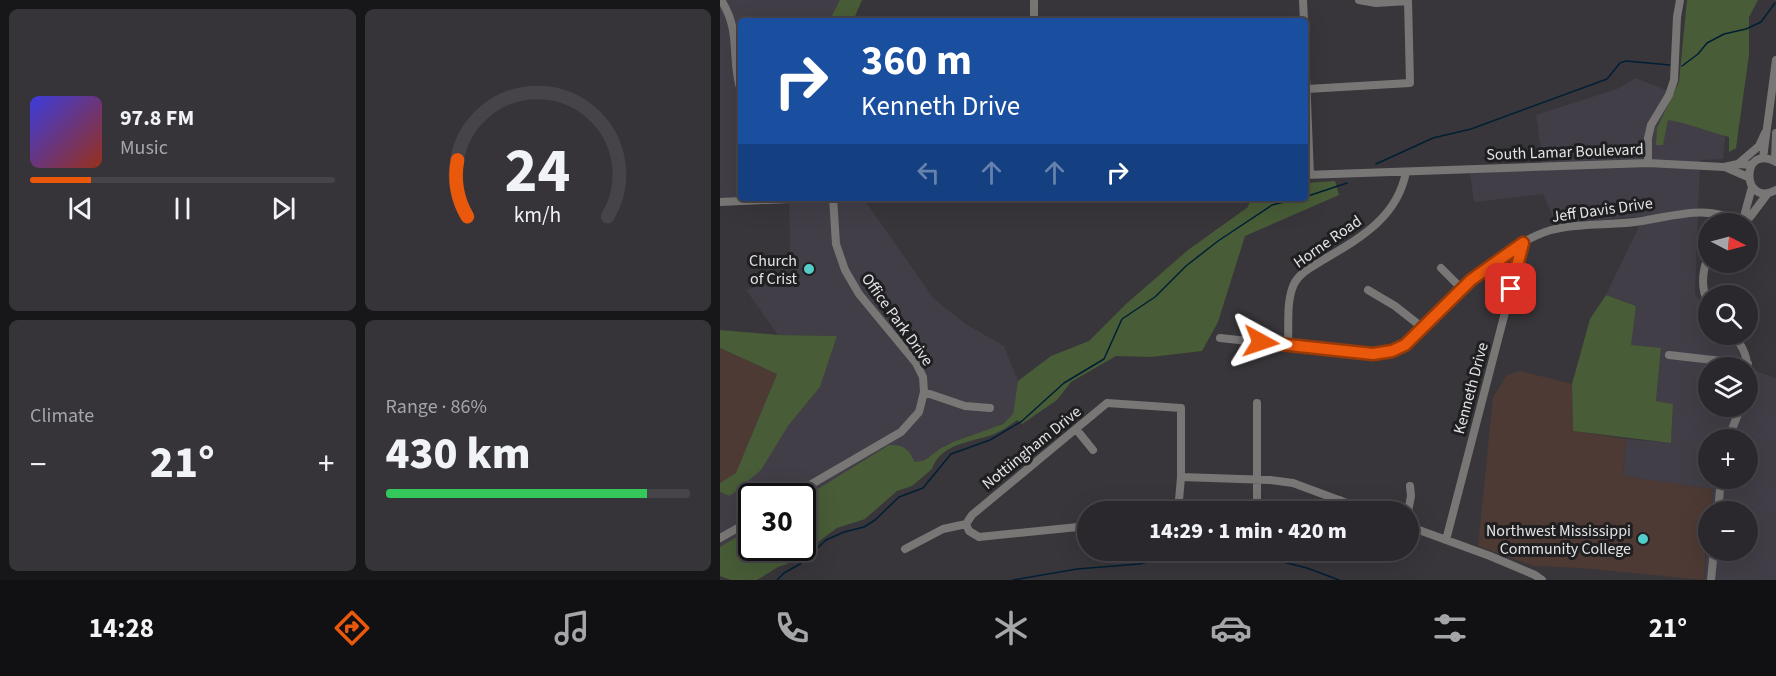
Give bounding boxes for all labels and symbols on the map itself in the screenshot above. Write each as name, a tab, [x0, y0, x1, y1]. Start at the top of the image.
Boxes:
street label: South Lamar Boulevard	[1486, 138, 1644, 166]
street label: Jeff Davis Drive	[1550, 192, 1654, 228]
street label: Horne Road	[1289, 210, 1366, 273]
north arrow	[1698, 213, 1758, 273]
place label: Church of Crist	[749, 250, 798, 290]
marker: Church of Crist	[802, 262, 816, 276]
pin	[1485, 263, 1536, 314]
street label: Office Park Drive	[856, 269, 938, 370]
position arrow	[1229, 310, 1293, 374]
street label: Kenneth Drive	[1448, 340, 1494, 437]
street label: Nottiingham Drive	[977, 401, 1086, 495]
speed limit sign: 30	[738, 483, 816, 561]
place label: Northwest Mississippi Community College	[1486, 520, 1631, 560]
marker: Northwest Mississippi Community College	[1636, 532, 1650, 546]

